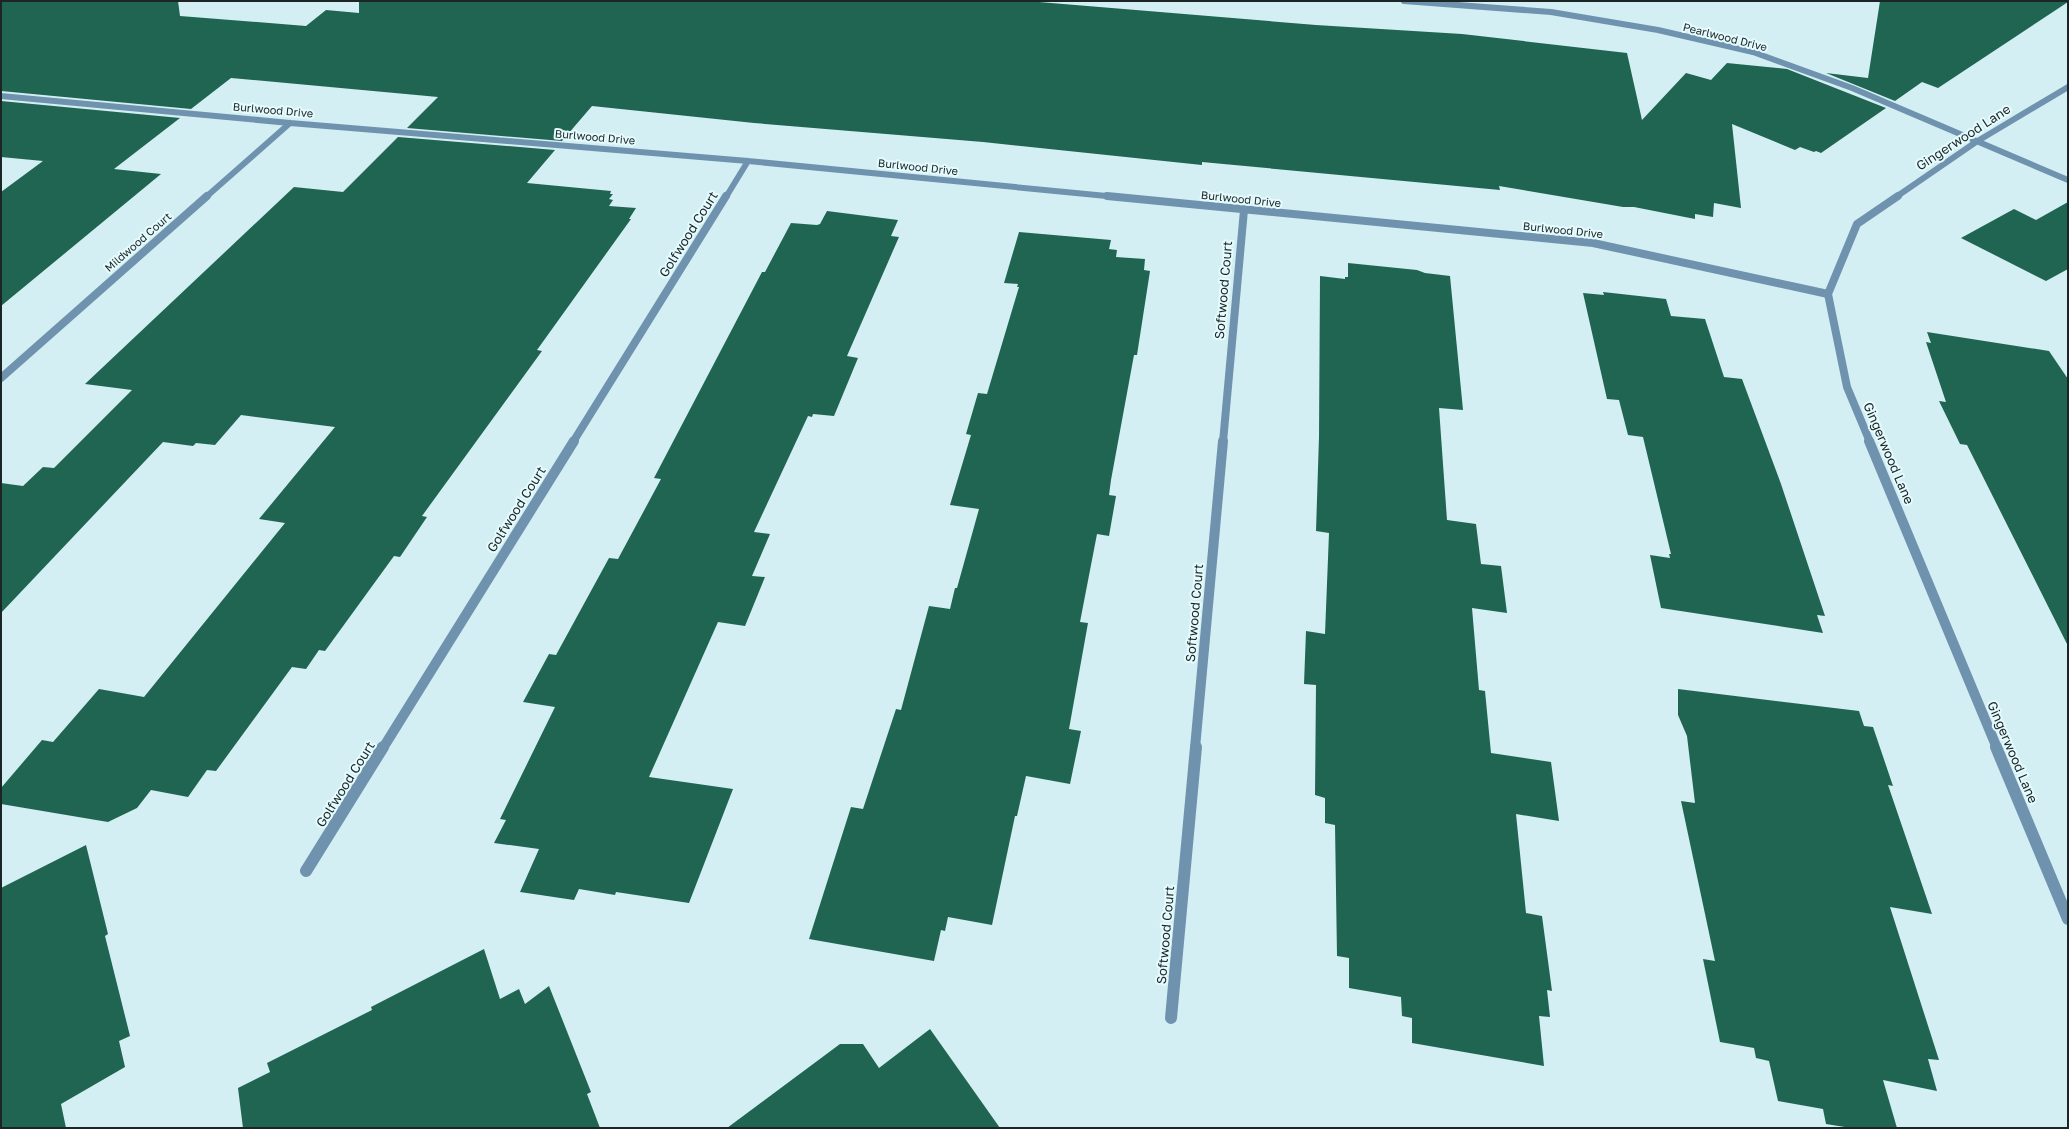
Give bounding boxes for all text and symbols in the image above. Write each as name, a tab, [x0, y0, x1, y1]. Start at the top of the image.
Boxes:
street label: Pearlwood Drive	[1682, 20, 1768, 53]
street label: Burlwood Drive	[232, 100, 314, 119]
street label: Gingerwood Lane	[1913, 101, 2013, 173]
street label: Burlwood Drive	[554, 127, 636, 146]
street label: Burlwood Drive	[877, 156, 959, 177]
street label: Golfwood Court	[655, 188, 721, 280]
street label: Burlwood Drive	[1200, 188, 1282, 209]
street label: Mildwood Court	[102, 209, 174, 274]
street label: Burlwood Drive	[1522, 219, 1604, 240]
street label: Softwood Court	[1211, 240, 1235, 340]
street label: Gingerwood Lane	[1860, 400, 1918, 506]
street label: Golfwood Court	[483, 463, 549, 555]
street label: Softwood Court	[1182, 563, 1206, 663]
street label: Gingerwood Lane	[1984, 699, 2042, 805]
street label: Golfwood Court	[312, 738, 378, 830]
street label: Softwood Court	[1153, 885, 1177, 985]

